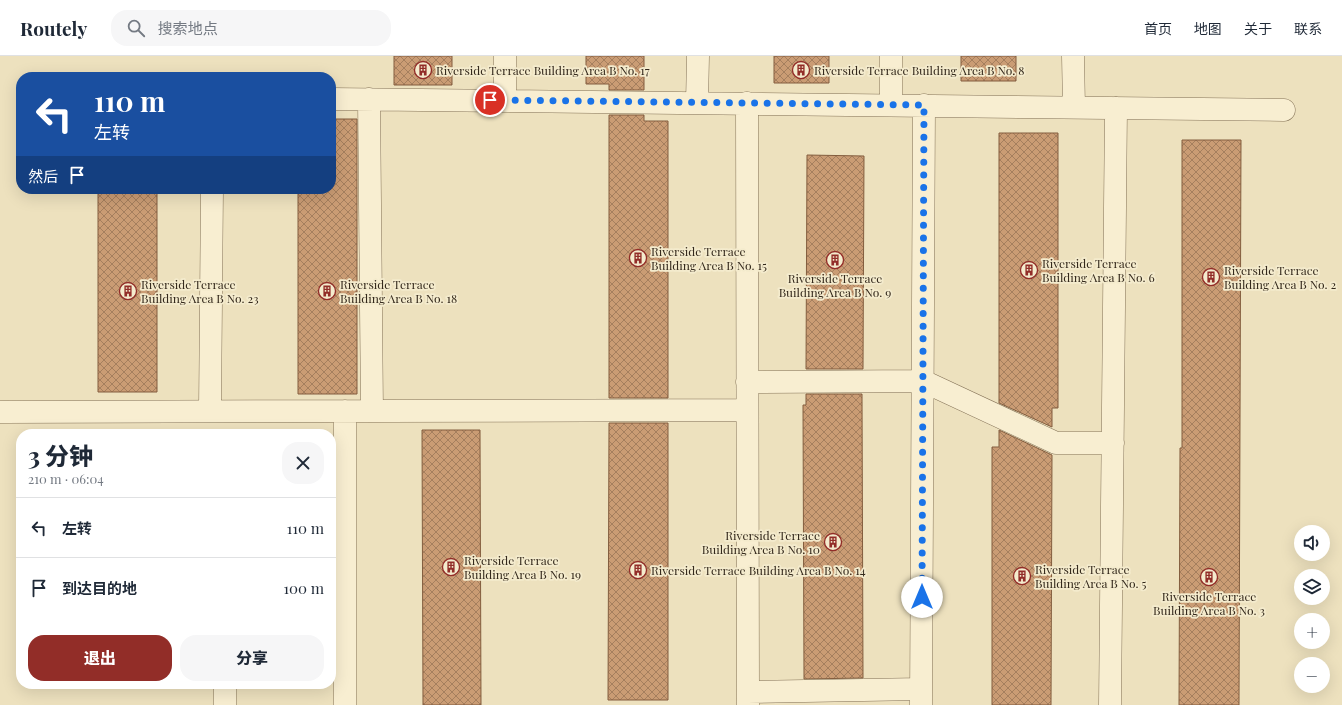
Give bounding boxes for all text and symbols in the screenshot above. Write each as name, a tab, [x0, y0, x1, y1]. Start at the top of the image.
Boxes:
search box	[111, 10, 391, 46]
text: Routely	[20, 15, 87, 41]
icon: search	[125, 17, 147, 39]
text: 搜索地点	[157, 18, 217, 38]
text: 首页	[1144, 19, 1172, 38]
text: 地图	[1194, 19, 1222, 38]
text: 关于	[1244, 19, 1272, 38]
text: 联系	[1294, 19, 1322, 38]
building icon: Riverside Terrace Building Area B No. 17	[413, 60, 433, 80]
building icon: Riverside Terrace Building Area B No. 8	[791, 60, 811, 80]
place label: Riverside Terrace Building Area B No. 17	[436, 62, 650, 78]
place label: Riverside Terrace Building Area B No. 8	[814, 62, 1024, 78]
text: 110 m	[94, 82, 165, 119]
pin	[473, 83, 507, 117]
icon: left	[28, 88, 80, 140]
icon: arrive	[479, 89, 501, 111]
text: 左转	[94, 120, 130, 144]
icon: arrive	[66, 164, 88, 186]
text: 然后	[28, 166, 58, 186]
place label: Riverside Terrace Building Area B No. 15	[651, 243, 767, 273]
building icon: Riverside Terrace Building Area B No. 15	[628, 248, 648, 268]
building icon: Riverside Terrace Building Area B No. 9	[825, 250, 845, 270]
place label: Riverside Terrace Building Area B No. 6	[1042, 255, 1155, 285]
building icon: Riverside Terrace Building Area B No. 6	[1019, 260, 1039, 280]
place label: Riverside Terrace Building Area B No. 2	[1224, 262, 1337, 292]
building icon: Riverside Terrace Building Area B No. 2	[1201, 267, 1221, 287]
place label: Riverside Terrace Building Area B No. 9	[779, 270, 891, 300]
place label: Riverside Terrace Building Area B No. 23	[141, 276, 259, 306]
place label: Riverside Terrace Building Area B No. 18	[340, 276, 457, 306]
building icon: Riverside Terrace Building Area B No. 23	[118, 281, 138, 301]
building icon: Riverside Terrace Building Area B No. 18	[317, 281, 337, 301]
text: 3 分钟	[28, 439, 93, 471]
button: close	[282, 442, 324, 484]
text: 210 m · 06:04	[28, 470, 104, 487]
icon: left	[28, 517, 50, 539]
text: 左转	[62, 518, 92, 538]
text: 110 m	[287, 518, 324, 538]
map controls	[1294, 525, 1330, 693]
button: sound	[1294, 525, 1330, 561]
place label: Riverside Terrace Building Area B No. 10	[702, 527, 820, 557]
building icon: Riverside Terrace Building Area B No. 10	[823, 532, 843, 552]
place label: Riverside Terrace Building Area B No. 19	[464, 552, 581, 582]
building icon: Riverside Terrace Building Area B No. 19	[441, 557, 461, 577]
building icon: Riverside Terrace Building Area B No. 14	[628, 560, 648, 580]
place label: Riverside Terrace Building Area B No. 5	[1035, 561, 1147, 591]
place label: Riverside Terrace Building Area B No. 14	[651, 562, 866, 578]
building icon: Riverside Terrace Building Area B No. 5	[1012, 566, 1032, 586]
building icon: Riverside Terrace Building Area B No. 3	[1199, 567, 1219, 587]
button: layers	[1294, 569, 1330, 605]
position arrow	[901, 576, 943, 618]
icon: arrive	[28, 577, 50, 599]
text: 到达目的地	[62, 578, 137, 598]
text: 100 m	[283, 578, 324, 598]
place label: Riverside Terrace Building Area B No. 3	[1153, 588, 1265, 618]
button: +	[1294, 613, 1330, 649]
button: 退出	[28, 635, 172, 681]
button: 分享	[180, 635, 324, 681]
button: −	[1294, 657, 1330, 693]

